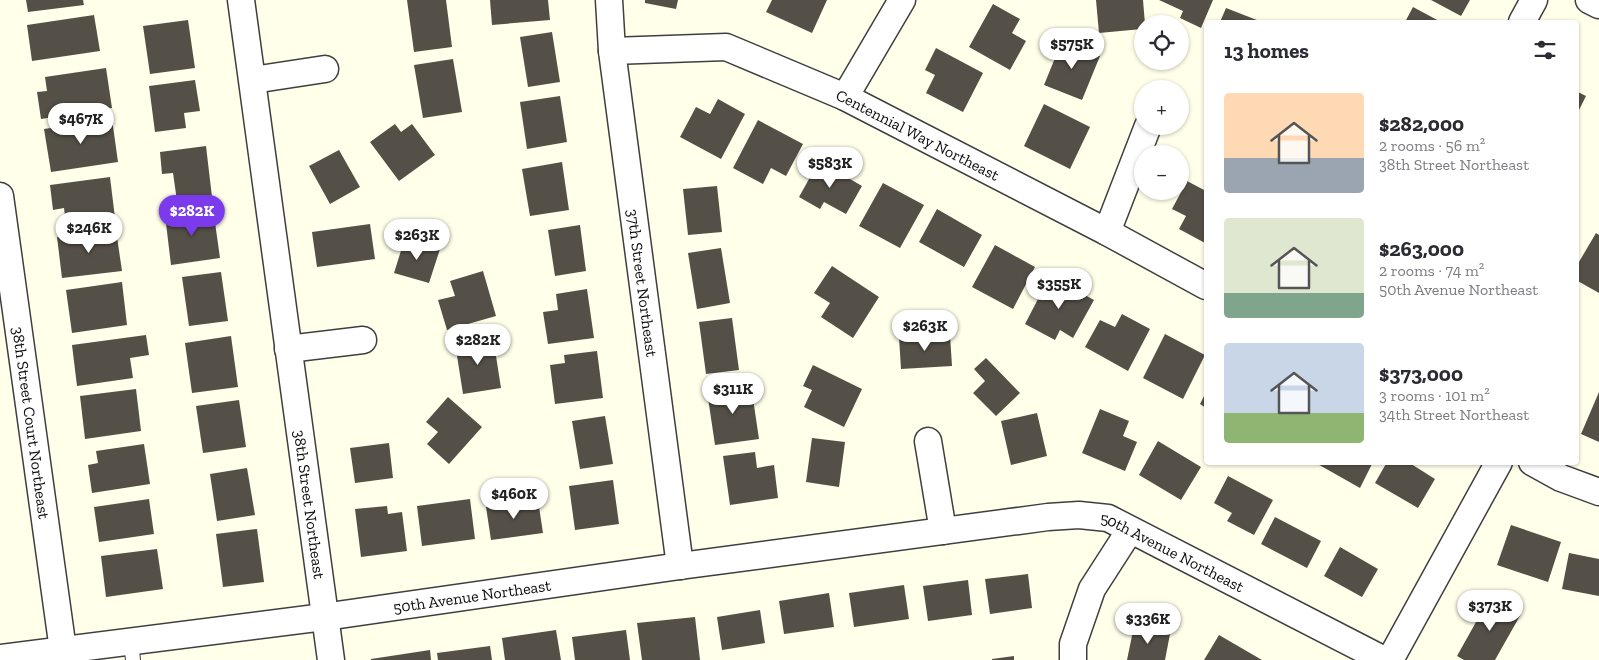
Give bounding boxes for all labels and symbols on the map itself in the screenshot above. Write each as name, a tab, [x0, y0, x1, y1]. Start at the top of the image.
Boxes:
pin: $575K	[1037, 28, 1107, 70]
street label: Centennial Way Northeast	[833, 85, 1003, 184]
pin: $467K	[46, 102, 116, 145]
pin: $583K	[795, 146, 865, 189]
pin: $282K	[157, 194, 227, 237]
street label: 37th Street Northeast	[623, 208, 662, 358]
pin: $246K	[54, 212, 124, 254]
pin: $263K	[382, 218, 452, 261]
pin: $355K	[1024, 268, 1094, 310]
pin: $263K	[890, 310, 960, 352]
pin: $282K	[443, 324, 513, 366]
street label: 38th Street Court Northeast	[9, 325, 54, 520]
pin: $311K	[698, 372, 768, 415]
street label: 38th Street Northeast	[290, 429, 329, 580]
pin: $460K	[479, 478, 549, 520]
street label: 50th Avenue Northeast	[1100, 508, 1248, 596]
street label: 50th Avenue Northeast	[392, 575, 552, 617]
pin: $373K	[1455, 590, 1525, 632]
pin: $336K	[1113, 602, 1183, 645]

